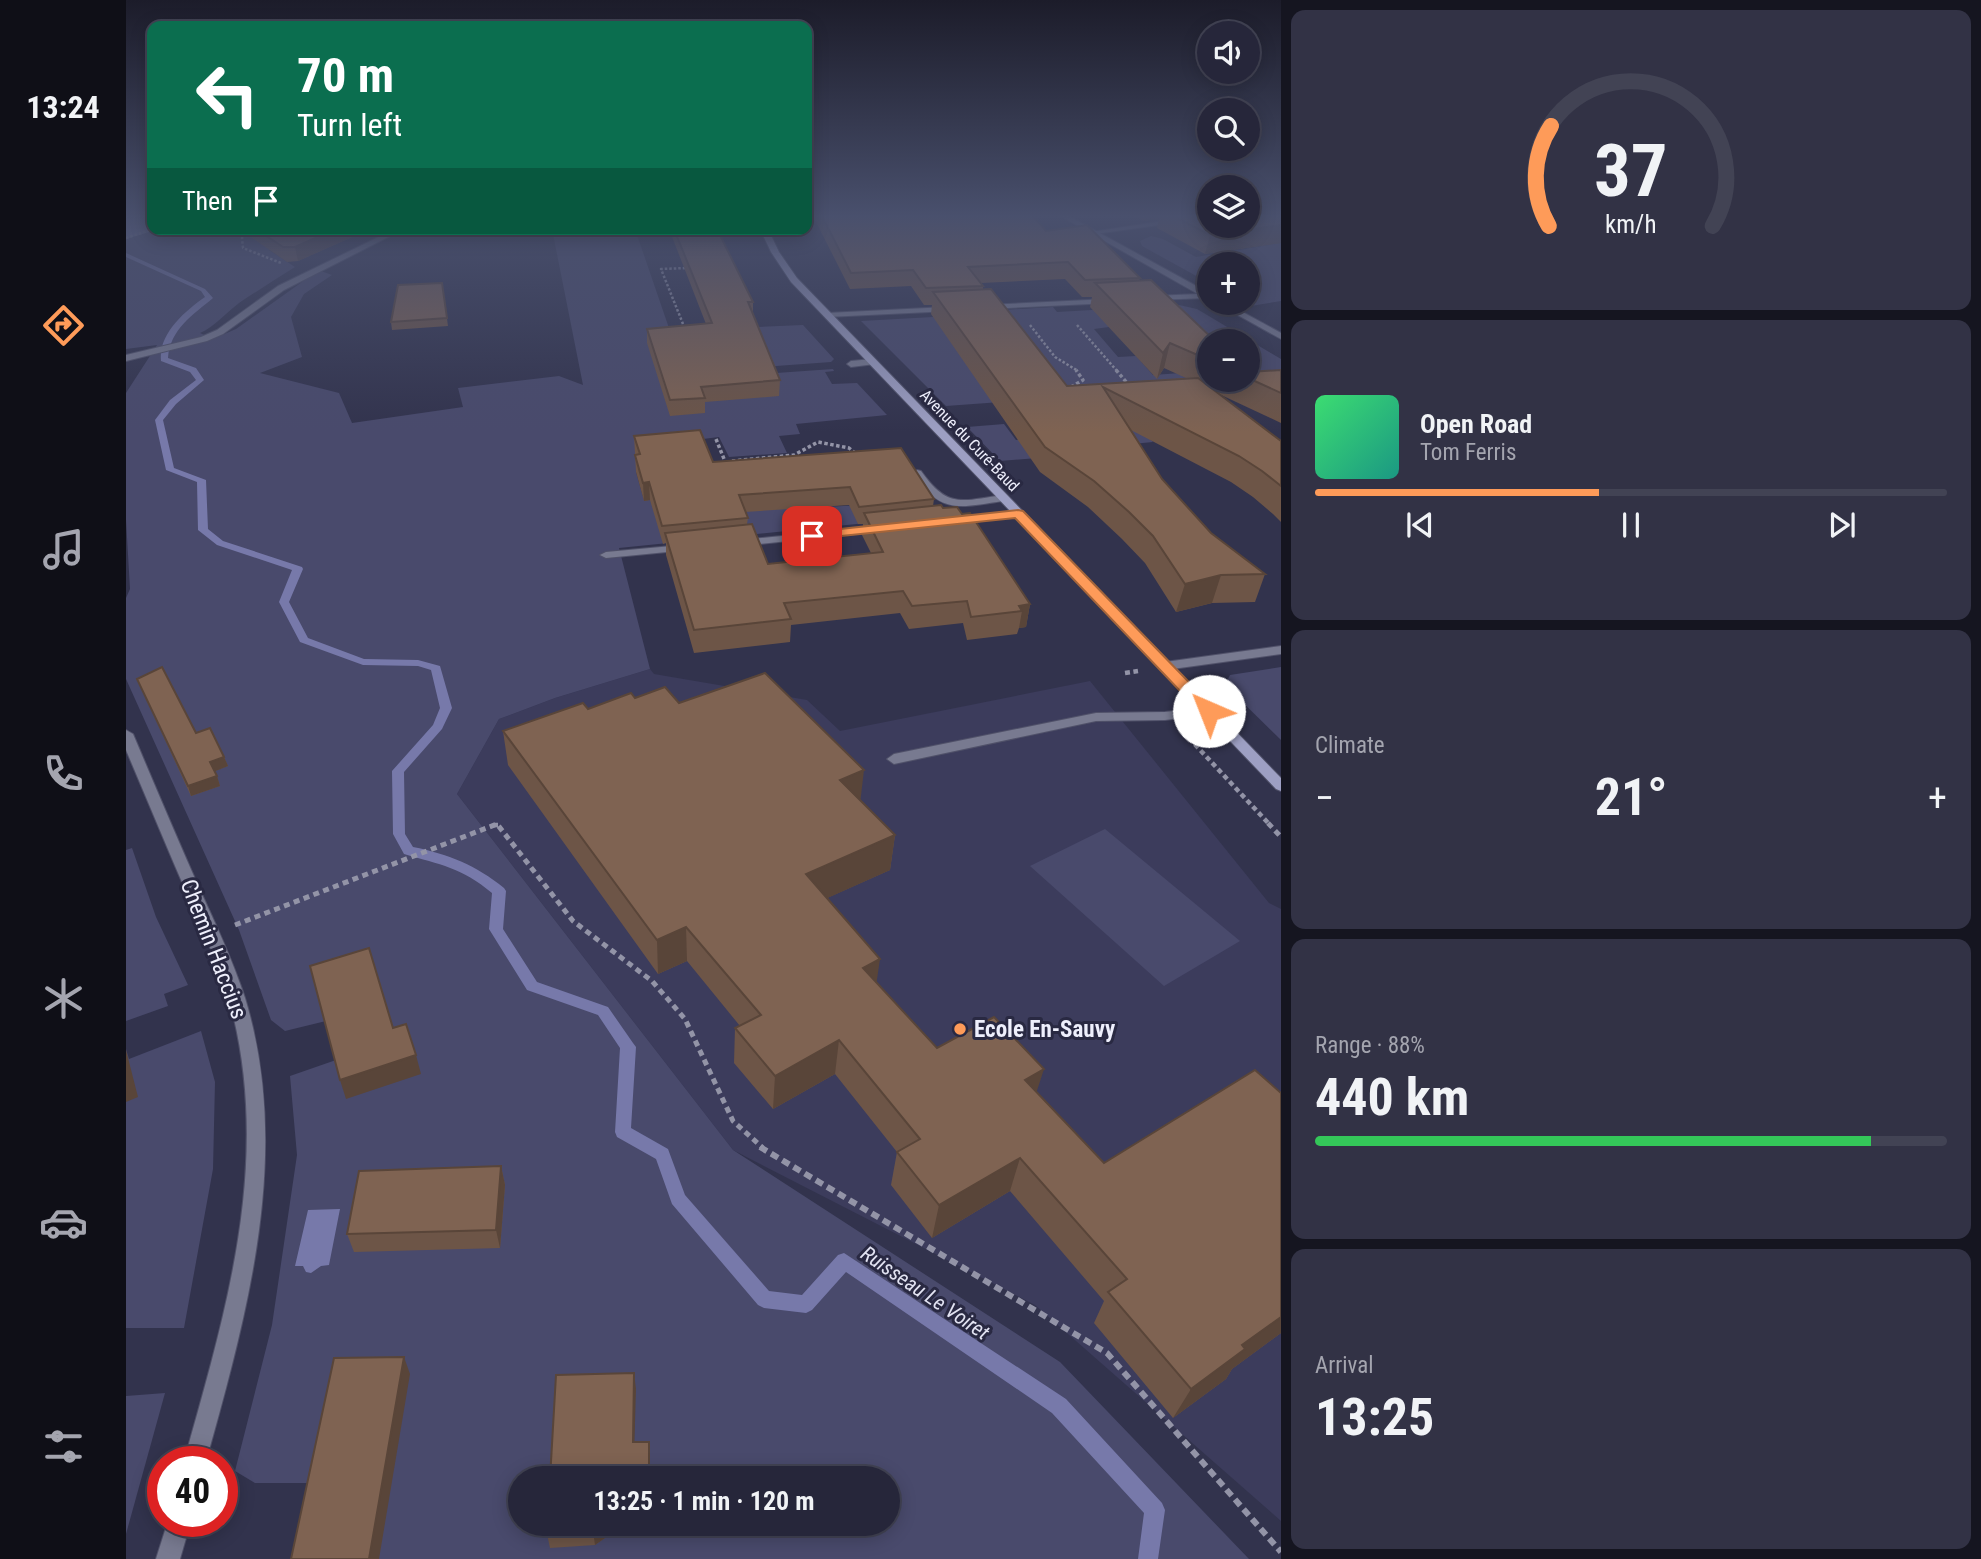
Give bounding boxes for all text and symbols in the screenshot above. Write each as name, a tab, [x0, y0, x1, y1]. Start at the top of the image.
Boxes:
map controls	[1197, 21, 1260, 392]
button: sound	[1197, 21, 1260, 84]
text: 70 m	[297, 47, 394, 104]
icon: left	[182, 49, 273, 140]
text: 13:24	[26, 88, 100, 126]
button: search	[1197, 98, 1260, 161]
text: Turn left	[297, 106, 402, 144]
text: 37	[1594, 128, 1668, 214]
button: layers	[1197, 175, 1260, 238]
icon: arrive	[247, 182, 285, 220]
text: Then	[182, 186, 233, 216]
text: km/h	[1605, 210, 1657, 239]
button: +	[1197, 252, 1260, 315]
icon: directions	[39, 301, 88, 350]
button: −	[1197, 329, 1260, 392]
street label: Avenue du Curé-Baud	[916, 385, 1023, 495]
text: Open Road	[1420, 409, 1532, 439]
text: Tom Ferris	[1420, 439, 1516, 466]
pin	[782, 506, 842, 566]
icon: previous	[1401, 506, 1439, 544]
icon: pause	[1612, 506, 1650, 544]
icon: next	[1823, 506, 1861, 544]
icon: arrive	[793, 517, 831, 555]
icon: music	[39, 525, 88, 574]
position arrow	[1172, 674, 1246, 748]
text: Climate	[1315, 732, 1385, 759]
icon: phone	[39, 749, 88, 798]
text: 21°	[1595, 767, 1667, 828]
text: −	[1315, 776, 1334, 820]
text: +	[1928, 776, 1947, 820]
street label: Chemin Haccius	[175, 876, 253, 1023]
icon: climate	[39, 974, 88, 1023]
place label: Ecole En-Sauvy	[974, 1016, 1116, 1043]
marker: Ecole En-Sauvy	[952, 1021, 968, 1037]
text: Range · 88%	[1315, 1032, 1425, 1059]
text: 440 km	[1315, 1067, 1469, 1128]
icon: car	[39, 1198, 88, 1247]
water label: Ruisseau Le Voiret	[856, 1241, 994, 1345]
text: Arrival	[1315, 1352, 1374, 1379]
text: 13:25	[1315, 1387, 1434, 1448]
icon: filters	[39, 1422, 88, 1471]
speed limit sign: 40	[147, 1446, 238, 1537]
text: 13:25 · 1 min · 120 m	[594, 1486, 814, 1516]

